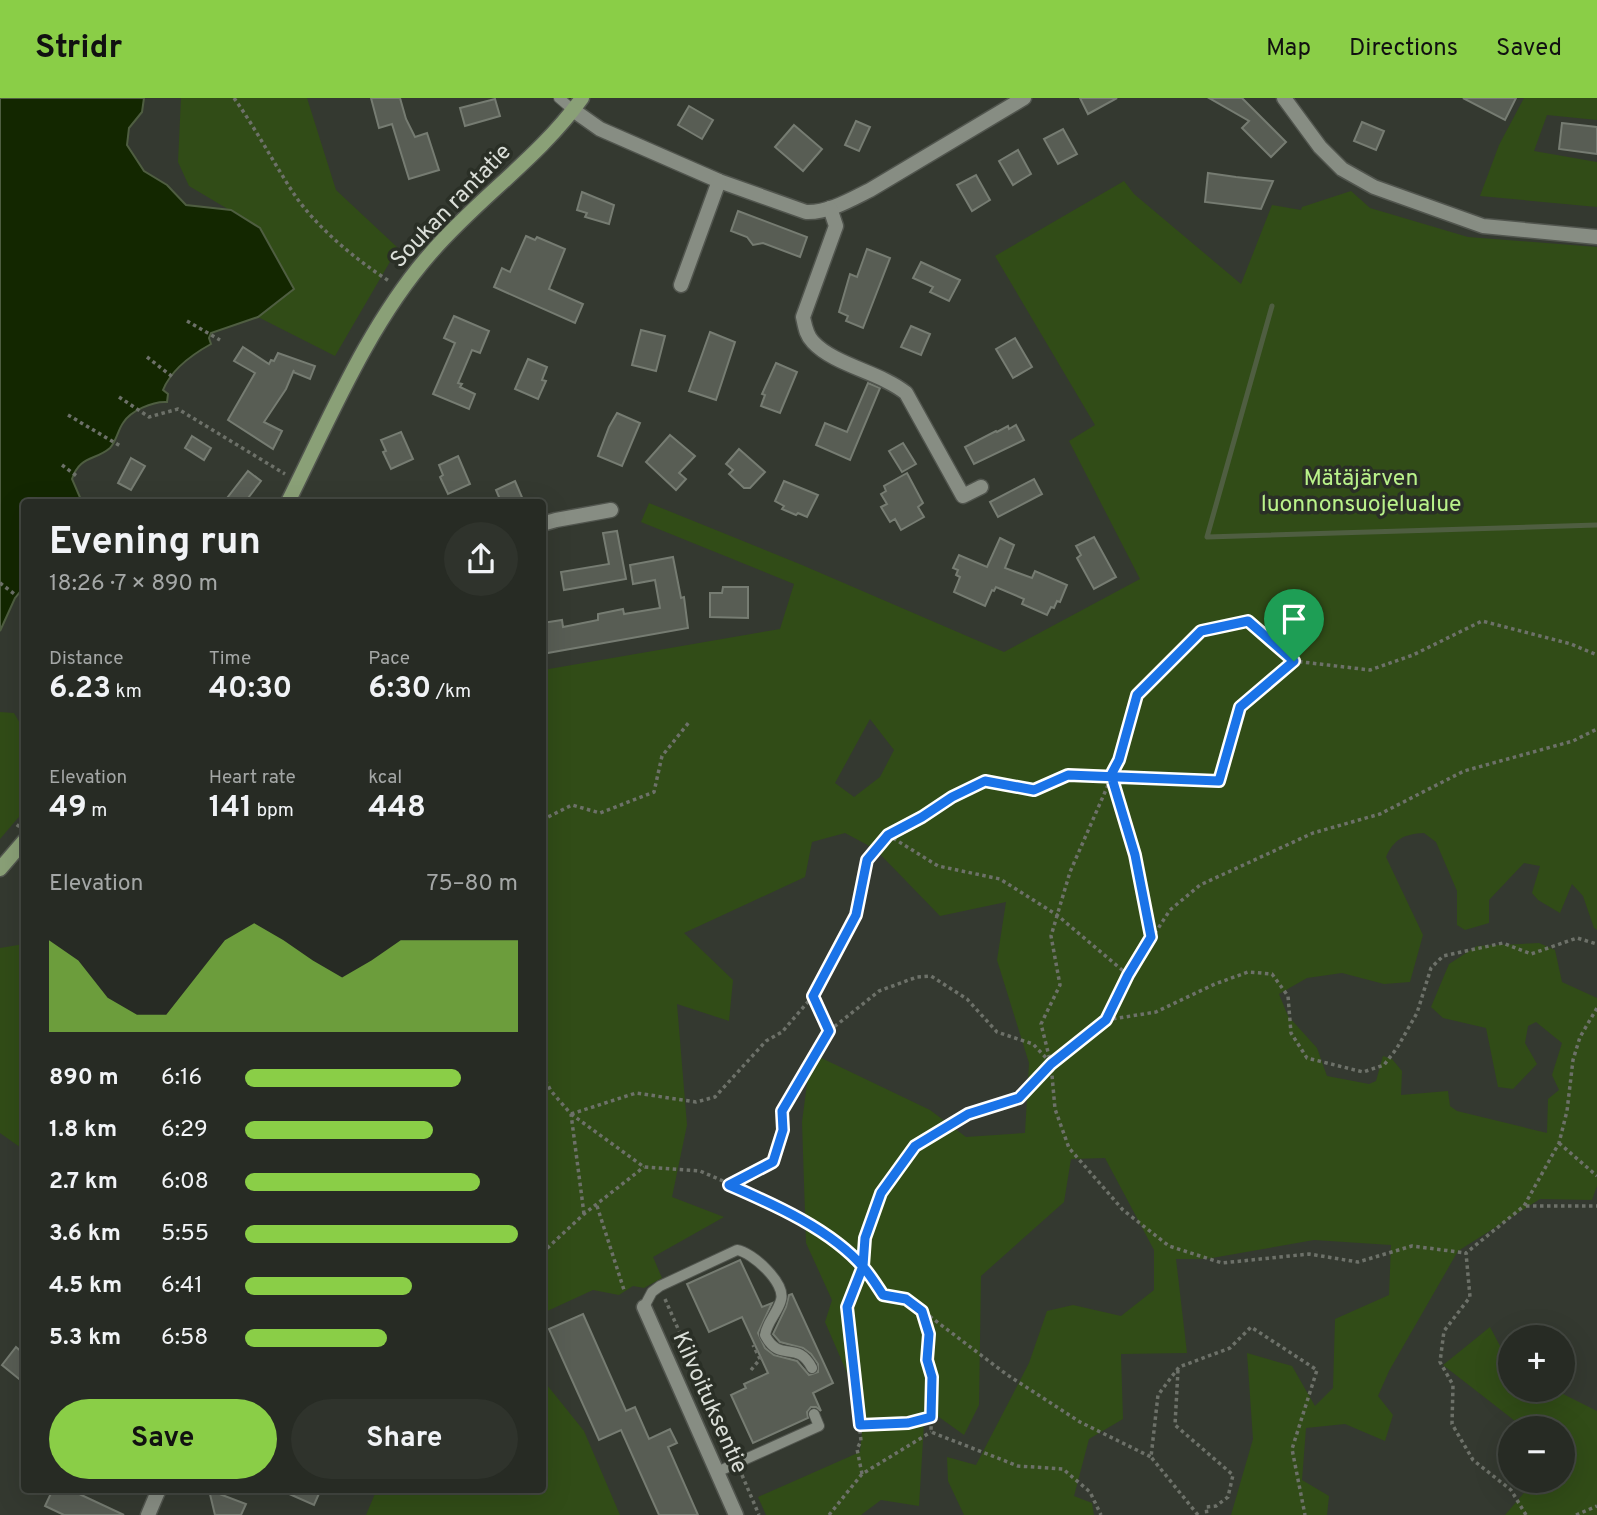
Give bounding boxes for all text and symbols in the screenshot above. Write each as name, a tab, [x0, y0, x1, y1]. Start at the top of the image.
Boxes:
text: Stridr	[35, 28, 122, 70]
text: Map	[1266, 34, 1311, 64]
text: Directions	[1349, 34, 1458, 64]
text: Saved	[1496, 34, 1562, 64]
street label: Soukan rantatie	[385, 139, 518, 275]
park label: Mätäjärven luonnonsuojelualue	[1261, 465, 1461, 520]
text: Evening run	[49, 519, 261, 568]
button: share	[444, 522, 518, 596]
text: 18:26 · 7 × 890 m	[49, 570, 218, 599]
pin	[1264, 589, 1324, 661]
icon: arrive	[1275, 600, 1313, 638]
text: Distance	[49, 647, 124, 671]
text: Time	[209, 647, 251, 671]
text: Pace	[368, 647, 410, 671]
text: 6.23	[49, 671, 111, 708]
text: 40:30	[209, 671, 292, 708]
text: 6:30	[368, 671, 431, 708]
text: km	[111, 680, 142, 704]
text: /km	[431, 680, 471, 704]
text: Elevation	[49, 766, 127, 790]
text: Heart rate	[209, 766, 296, 790]
text: kcal	[368, 766, 402, 790]
text: 49	[49, 790, 87, 827]
text: 141	[209, 790, 252, 827]
text: 448	[368, 790, 426, 827]
text: m	[87, 799, 107, 823]
text: bpm	[252, 799, 294, 823]
text: Elevation	[49, 870, 144, 899]
text: 75–80 m	[427, 870, 518, 899]
text: 890 m	[49, 1064, 119, 1093]
text: 6:16	[161, 1064, 202, 1093]
text: 1.8 km	[49, 1116, 117, 1145]
text: 6:29	[161, 1116, 208, 1145]
text: 2.7 km	[49, 1168, 118, 1197]
text: 6:08	[161, 1168, 209, 1197]
text: 3.6 km	[49, 1220, 121, 1249]
text: 5:55	[161, 1220, 209, 1249]
text: 4.5 km	[49, 1272, 122, 1301]
text: 6:41	[161, 1272, 203, 1301]
text: 5.3 km	[49, 1324, 121, 1353]
text: 6:58	[161, 1324, 208, 1353]
map controls	[1498, 1325, 1575, 1493]
button: +	[1498, 1325, 1575, 1402]
street label: Kilvoituksentie	[664, 1327, 753, 1479]
button: Save	[49, 1399, 277, 1479]
button: Share	[291, 1399, 518, 1479]
button: −	[1498, 1416, 1575, 1493]

